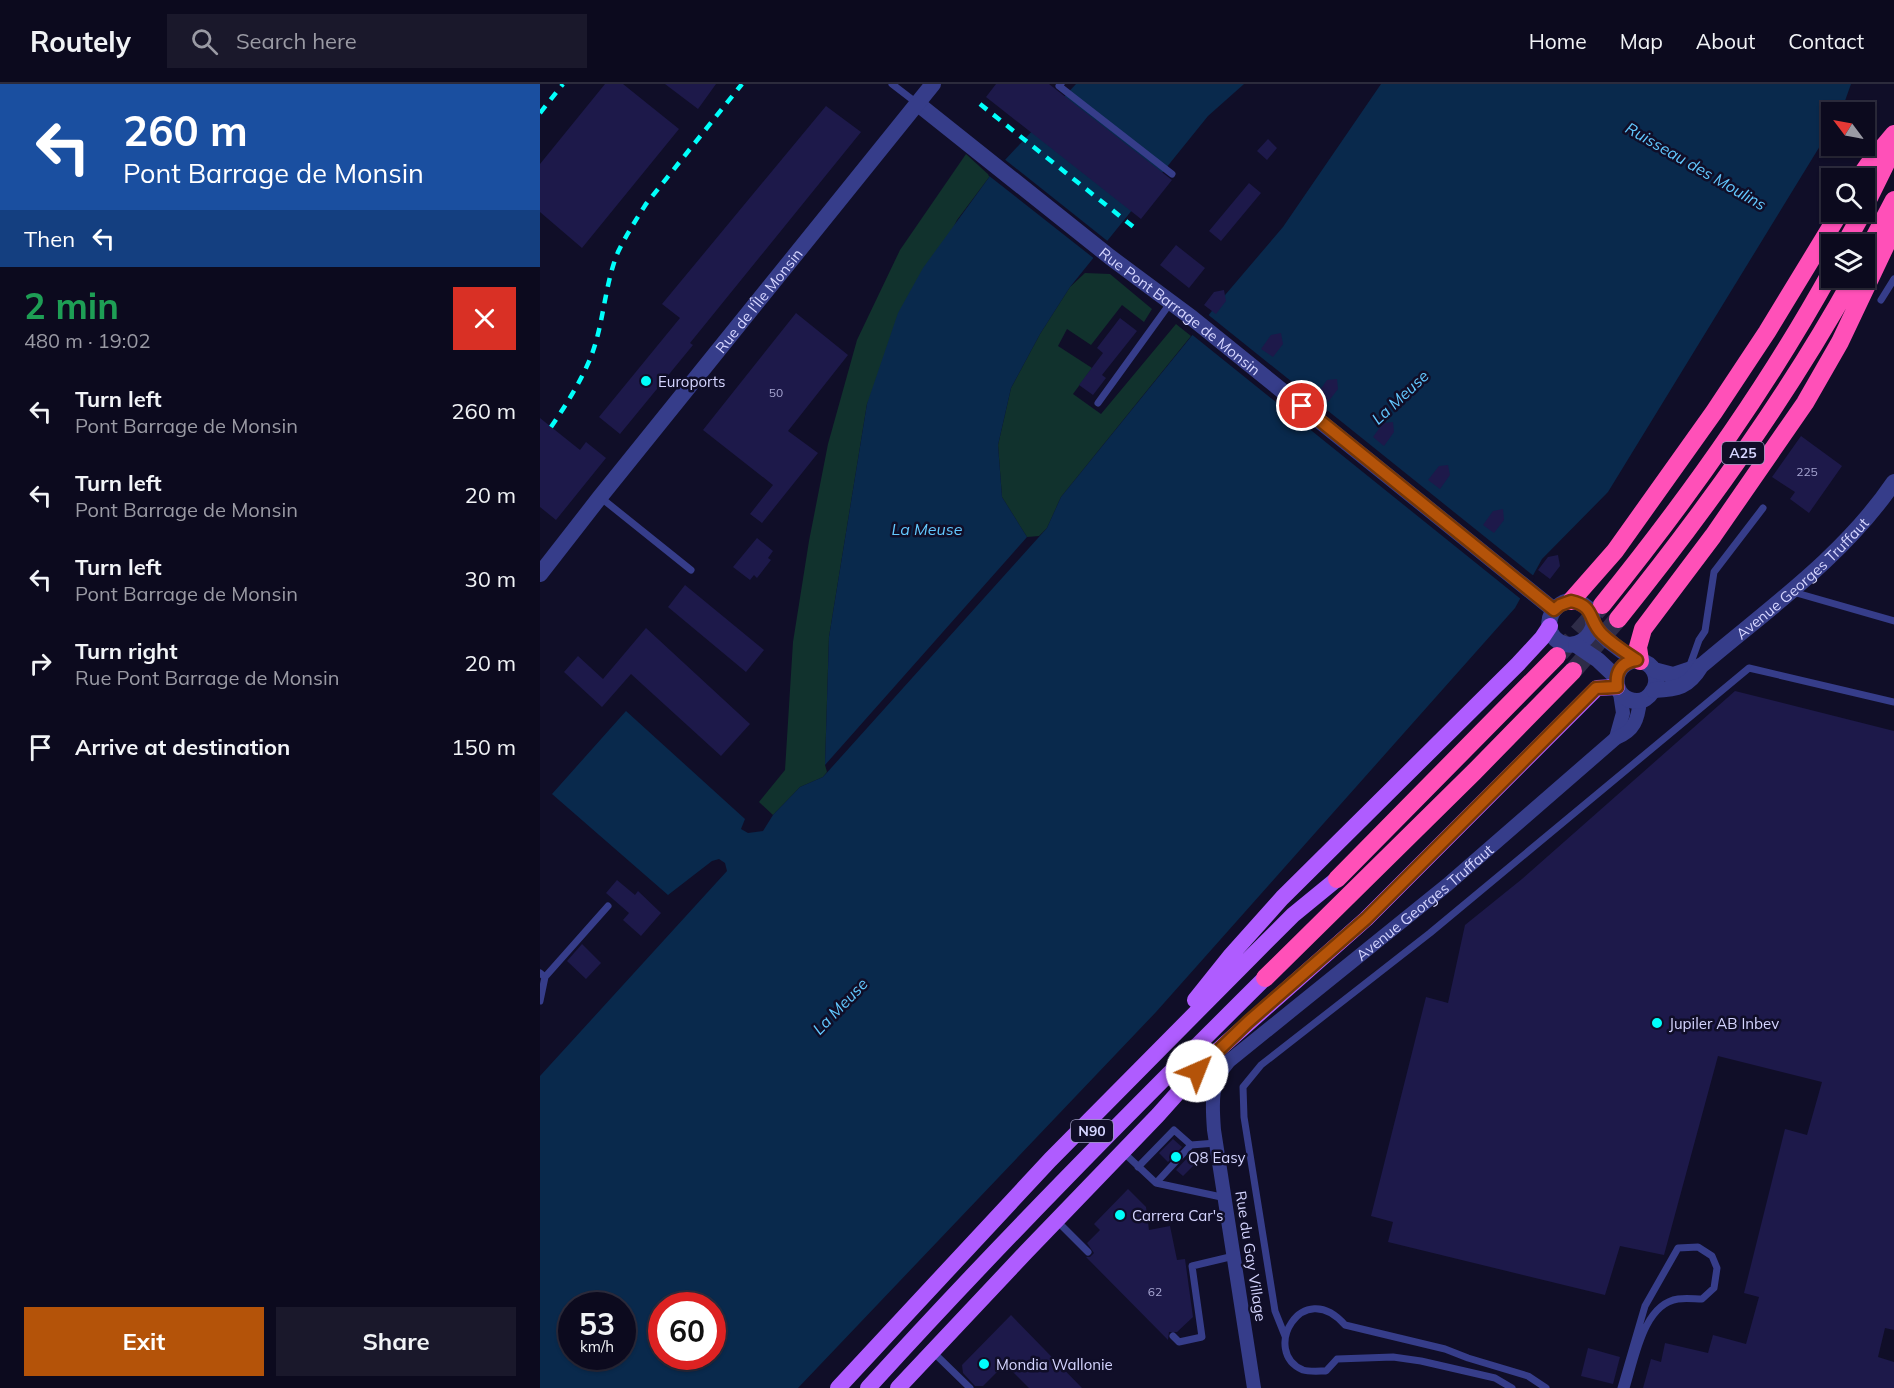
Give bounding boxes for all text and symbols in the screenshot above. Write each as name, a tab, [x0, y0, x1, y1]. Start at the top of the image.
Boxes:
search box	[167, 14, 587, 68]
text: Routely	[30, 24, 131, 59]
icon: search	[188, 25, 221, 58]
text: Search here	[236, 27, 357, 55]
text: Home	[1529, 28, 1587, 54]
text: Map	[1620, 28, 1663, 54]
text: About	[1696, 28, 1755, 54]
text: Contact	[1788, 28, 1864, 54]
north arrow	[1821, 102, 1875, 156]
map controls	[1821, 102, 1875, 288]
text: 260 m	[123, 104, 248, 157]
icon: left	[24, 108, 102, 186]
water label: Ruisseau des Moulins	[1622, 118, 1770, 214]
text: Pont Barrage de Monsin	[123, 156, 424, 190]
button: search	[1821, 168, 1875, 222]
icon: left	[87, 222, 120, 255]
text: Then	[24, 225, 75, 253]
button: layers	[1821, 234, 1875, 288]
street label: Rue Pont Barrage de Monsin	[1096, 243, 1265, 379]
street label: Rue de l'Île Monsin	[711, 244, 806, 357]
text: 2 min	[24, 283, 119, 328]
button: close	[453, 287, 516, 350]
text: 480 m · 19:02	[24, 328, 150, 353]
water label: La Meuse	[1367, 365, 1433, 428]
place label: Euroports	[658, 372, 726, 391]
marker: Euroports	[639, 374, 653, 388]
pin	[1276, 380, 1327, 431]
text: Turn left	[75, 385, 162, 413]
house number: 50	[769, 385, 783, 400]
icon: arrive	[1285, 389, 1318, 422]
icon: left	[24, 395, 57, 428]
text: 260 m	[451, 397, 516, 425]
text: Pont Barrage de Monsin	[75, 413, 298, 438]
road number: A25	[1722, 442, 1764, 464]
house number: 225	[1796, 464, 1818, 479]
text: Turn left	[75, 469, 162, 497]
icon: left	[24, 479, 57, 512]
text: 20 m	[465, 481, 516, 509]
text: Pont Barrage de Monsin	[75, 497, 298, 522]
street label: Avenue Georges Truffaut	[1732, 513, 1872, 643]
water label: La Meuse	[892, 519, 963, 539]
text: Turn left	[75, 553, 162, 581]
icon: left	[24, 563, 57, 596]
text: 30 m	[465, 565, 516, 593]
text: Pont Barrage de Monsin	[75, 581, 298, 606]
text: Turn right	[75, 637, 178, 665]
icon: right	[24, 647, 57, 680]
text: 20 m	[465, 649, 516, 677]
text: Rue Pont Barrage de Monsin	[75, 665, 339, 690]
icon: arrive	[24, 731, 57, 764]
text: Arrive at destination	[75, 733, 290, 761]
text: 150 m	[451, 733, 516, 761]
street label: Avenue Georges Truffaut	[1352, 840, 1497, 964]
water label: La Meuse	[808, 973, 872, 1038]
place label: Jupiler AB Inbev	[1669, 1014, 1779, 1033]
marker: Jupiler AB Inbev	[1650, 1016, 1664, 1030]
position arrow	[1165, 1039, 1229, 1103]
road number: N90	[1071, 1120, 1113, 1142]
place label: Q8 Easy	[1188, 1148, 1245, 1167]
marker: Q8 Easy	[1169, 1150, 1183, 1164]
street label: Rue du Gay Village	[1231, 1189, 1271, 1323]
place label: Carrera Car's	[1132, 1206, 1223, 1225]
marker: Carrera Car's	[1113, 1208, 1127, 1222]
house number: 62	[1148, 1284, 1162, 1299]
speed limit sign: 60	[648, 1292, 726, 1370]
text: 53	[579, 1305, 615, 1343]
button: Exit	[24, 1307, 264, 1376]
button: Share	[276, 1307, 516, 1376]
text: km/h	[580, 1337, 614, 1356]
place label: Mondia Wallonie	[996, 1355, 1113, 1374]
marker: Mondia Wallonie	[977, 1357, 991, 1371]

